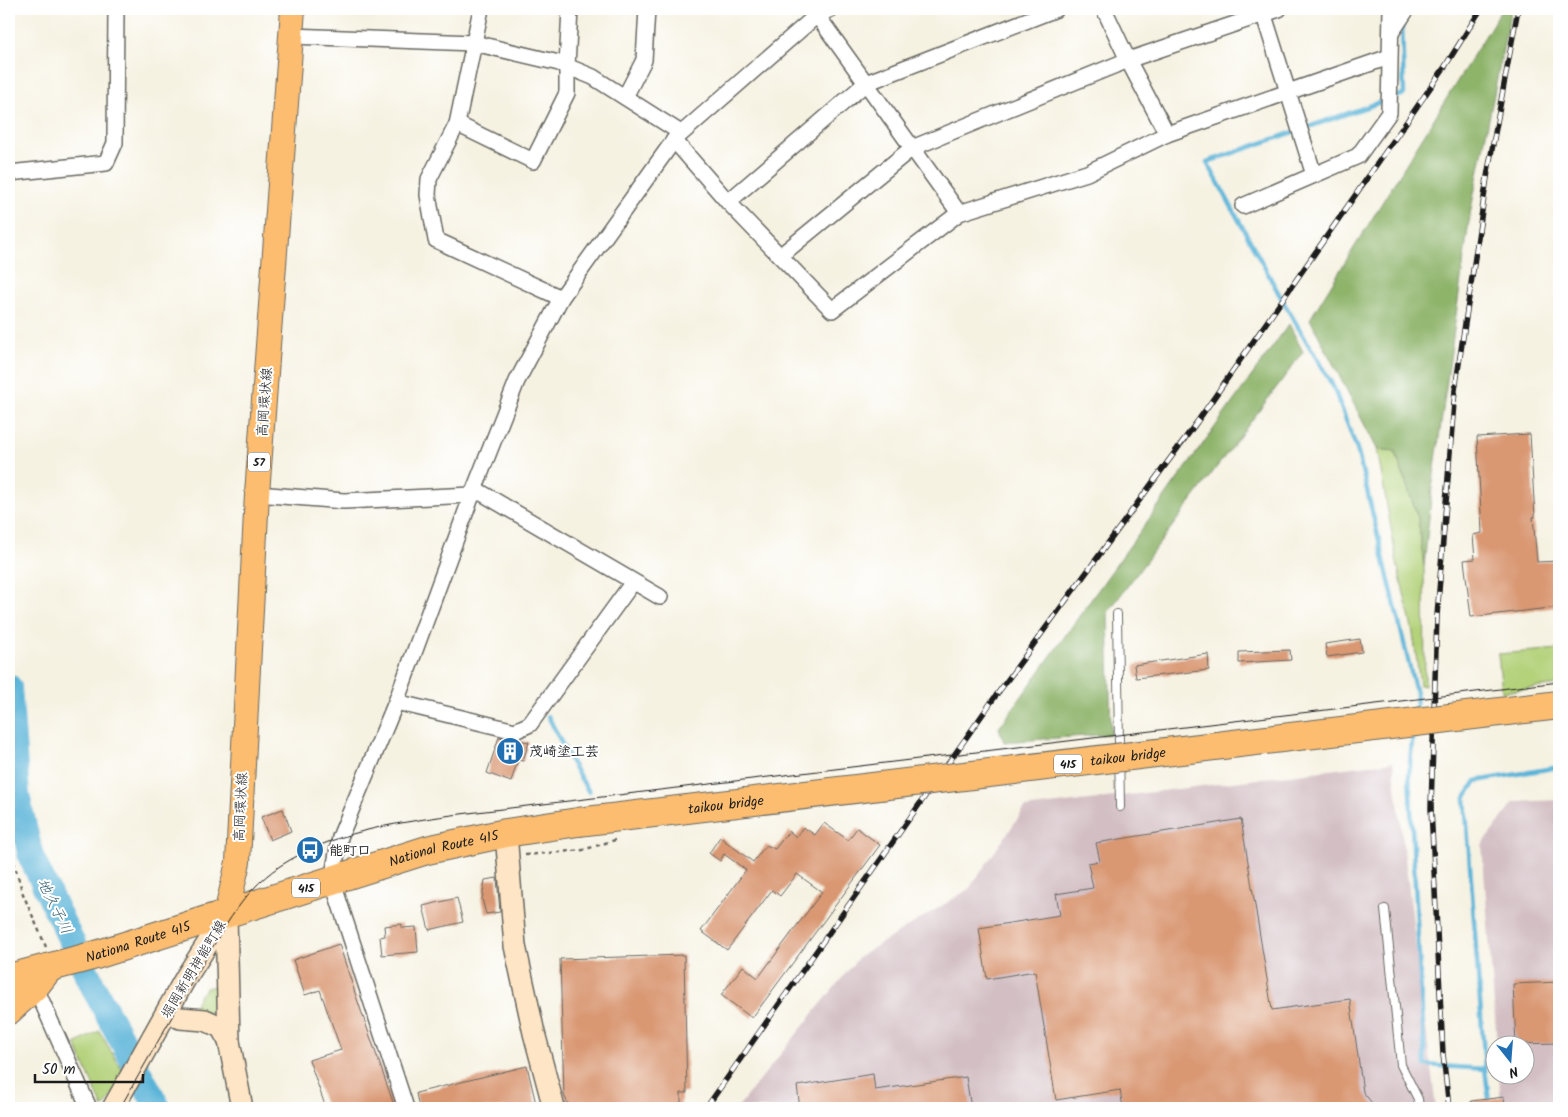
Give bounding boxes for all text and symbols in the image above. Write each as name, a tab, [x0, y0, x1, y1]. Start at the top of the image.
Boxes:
street label: 高岡環状線	[252, 366, 278, 438]
road number: 57	[248, 452, 270, 472]
building icon: 茂崎塗工芸	[495, 736, 525, 766]
place label: 茂崎塗工芸	[529, 741, 599, 763]
street label: taikou bridge	[1089, 742, 1168, 773]
road number: 415	[1054, 754, 1082, 774]
street label: 高岡環状線	[228, 772, 254, 843]
street label: taikou bridge	[687, 790, 766, 821]
street label: National Route 415	[386, 825, 502, 873]
bus stop icon: 能町口	[295, 835, 325, 865]
place label: 能町口	[329, 840, 371, 862]
water label: 地久子川	[30, 874, 78, 939]
road number: 415	[292, 878, 320, 898]
street label: Nationa Route 415	[83, 915, 195, 969]
street label: 堀岡新明神能町線	[156, 916, 232, 1023]
north arrow	[1486, 1034, 1536, 1084]
scale bar	[35, 1052, 142, 1084]
text: 50 m	[42, 1058, 76, 1082]
text: N	[1506, 1060, 1521, 1083]

